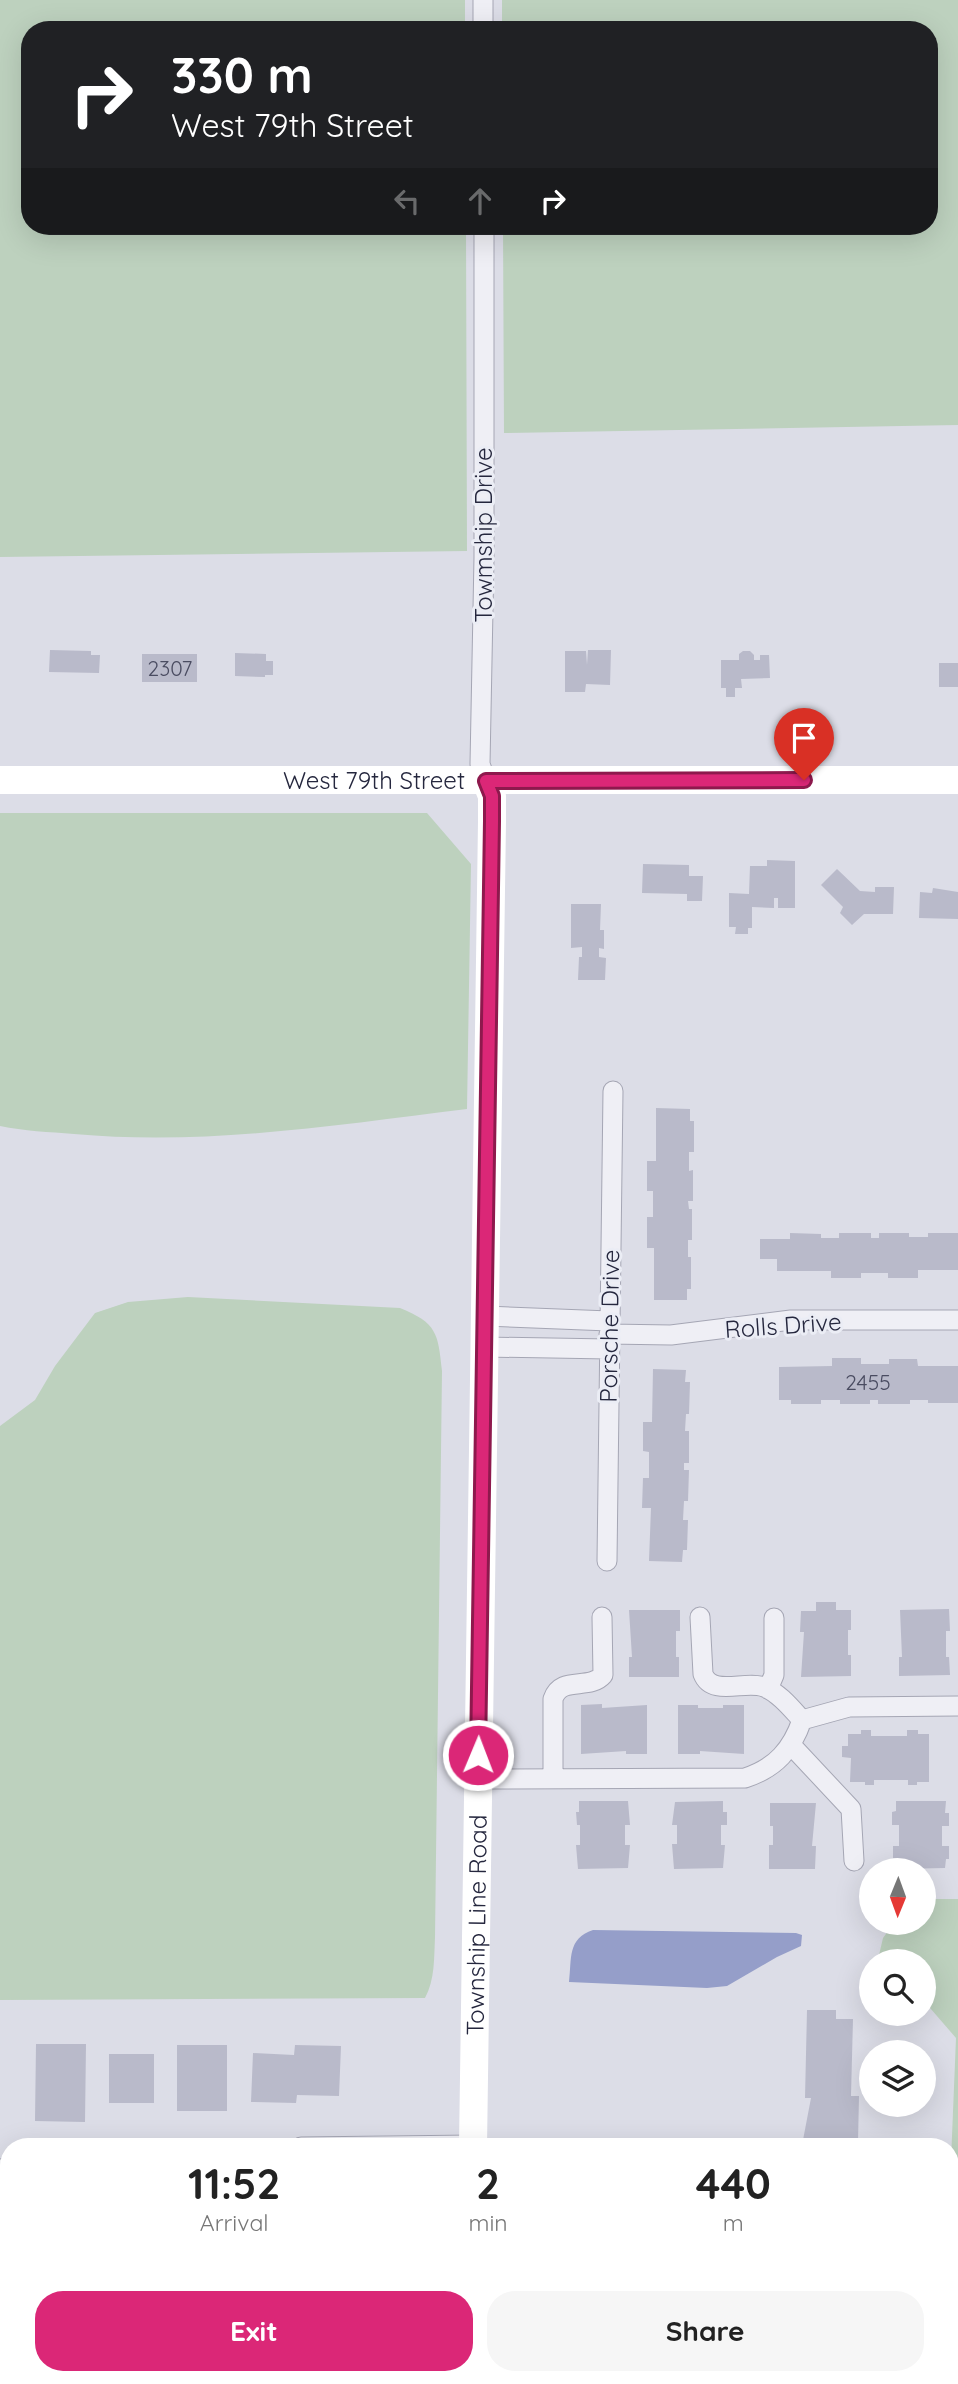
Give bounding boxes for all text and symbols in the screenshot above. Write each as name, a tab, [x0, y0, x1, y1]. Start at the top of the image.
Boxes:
text: 330 m	[171, 44, 313, 105]
icon: right	[56, 49, 147, 140]
text: West 79th Street	[171, 105, 414, 145]
icon: left	[388, 182, 426, 220]
icon: ahead	[461, 182, 499, 220]
icon: right	[534, 182, 572, 220]
street label: Towmship Drive	[468, 448, 498, 622]
house number: 2307	[148, 655, 193, 681]
pin	[774, 708, 834, 780]
icon: arrive	[785, 719, 823, 757]
street label: West 79th Street	[283, 765, 465, 795]
street label: Porsche Drive	[593, 1249, 625, 1403]
street label: Rolls Drive	[724, 1306, 842, 1344]
house number: 2455	[845, 1369, 891, 1395]
position arrow	[441, 1718, 515, 1792]
street label: Township Line Road	[460, 1814, 493, 2036]
north arrow	[859, 1858, 936, 1936]
map controls	[859, 1858, 936, 2117]
button: search	[859, 1949, 936, 2026]
button: layers	[859, 2040, 936, 2117]
text: 11:52	[188, 2157, 280, 2210]
text: 2	[476, 2157, 500, 2210]
text: 440	[696, 2157, 771, 2210]
text: Arrival	[200, 2208, 269, 2237]
text: min	[468, 2208, 508, 2237]
text: m	[723, 2208, 744, 2237]
button: Exit	[35, 2291, 473, 2371]
button: Share	[487, 2291, 924, 2371]

